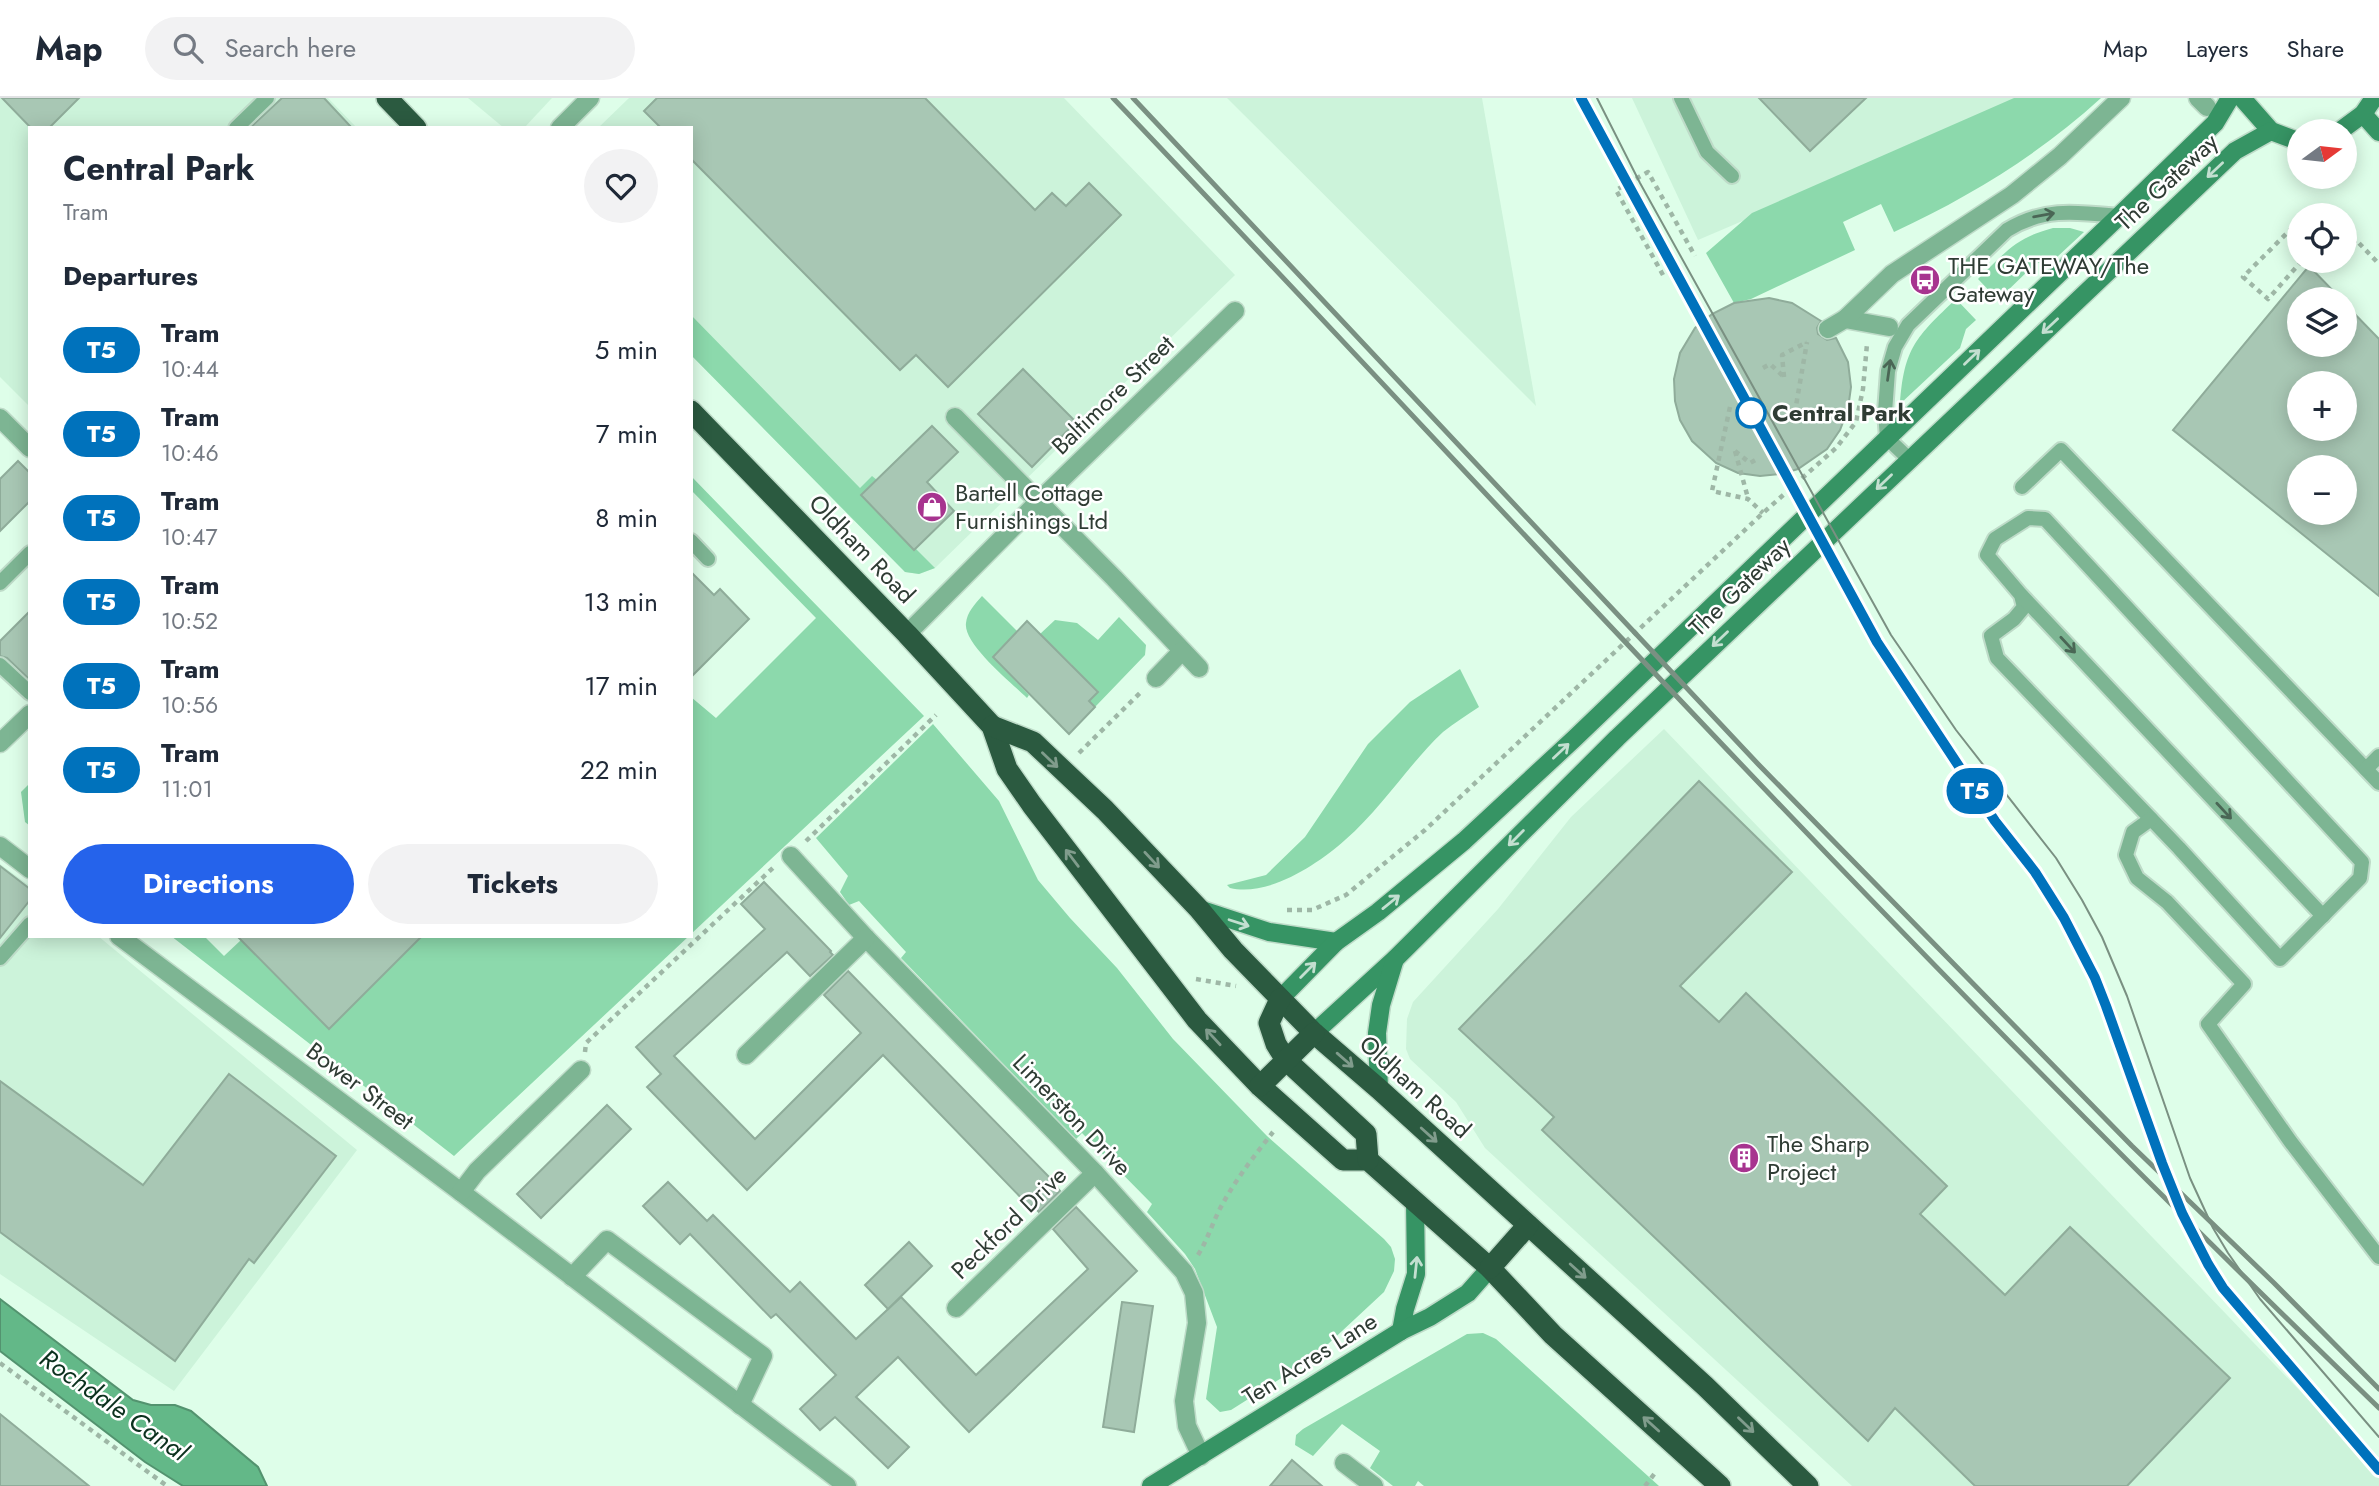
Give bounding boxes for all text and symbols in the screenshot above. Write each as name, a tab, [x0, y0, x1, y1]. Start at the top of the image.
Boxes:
search box	[145, 17, 635, 80]
text: Map	[35, 25, 103, 72]
icon: search	[169, 29, 207, 67]
text: Search here	[225, 29, 356, 67]
text: Map	[2103, 31, 2148, 66]
text: Layers	[2186, 31, 2248, 66]
text: Share	[2286, 31, 2344, 66]
north arrow	[2287, 119, 2357, 189]
map controls	[2287, 119, 2357, 525]
street label: The Gateway	[2107, 124, 2226, 239]
text: Central Park	[63, 145, 255, 192]
button: heart	[584, 149, 658, 223]
one-way arrow	[2207, 161, 2224, 178]
text: Tram	[63, 195, 109, 229]
button: locate	[2287, 203, 2357, 273]
one-way arrow	[2032, 208, 2055, 221]
place label: THE GATEWAY/The Gateway	[1948, 248, 2149, 311]
text: Departures	[63, 257, 198, 295]
bus stop icon: THE GATEWAY/The Gateway	[1908, 263, 1942, 297]
button: layers	[2287, 287, 2357, 357]
text: Tram	[161, 314, 220, 352]
one-way arrow	[2042, 317, 2059, 334]
street label: Baltimore Street	[1043, 327, 1182, 462]
text: 5 min	[595, 331, 658, 369]
text: T5	[87, 332, 116, 367]
one-way arrow	[1963, 349, 1980, 366]
text: 10:44	[161, 352, 219, 386]
one-way arrow	[1882, 359, 1895, 382]
button: +	[2287, 371, 2357, 441]
place label: Central Park	[1772, 395, 1912, 430]
text: Tram	[161, 398, 220, 436]
marker: Central Park	[1736, 398, 1766, 428]
text: 7 min	[596, 415, 658, 453]
text: T5	[87, 416, 116, 451]
text: 10:46	[161, 436, 219, 470]
button: −	[2287, 455, 2357, 525]
one-way arrow	[1876, 474, 1893, 491]
place label: Bartell Cottage Furnishings Ltd	[955, 475, 1108, 538]
text: Tram	[161, 482, 220, 520]
street label: Oldham Road	[801, 486, 924, 611]
shop icon: Bartell Cottage Furnishings Ltd	[915, 490, 949, 524]
text: 8 min	[595, 499, 658, 537]
text: T5	[87, 500, 116, 535]
text: 10:47	[161, 520, 218, 554]
street label: The Gateway	[1681, 529, 1799, 644]
text: Tram	[161, 566, 220, 604]
text: 13 min	[584, 583, 658, 621]
text: T5	[87, 584, 116, 619]
text: 10:52	[161, 604, 218, 638]
one-way arrow	[1712, 631, 1729, 648]
one-way arrow	[2060, 636, 2076, 654]
text: Tram	[161, 650, 220, 688]
text: 17 min	[584, 667, 658, 705]
text: T5	[87, 668, 116, 703]
text: 10:56	[161, 688, 218, 722]
text: Tram	[161, 734, 220, 772]
one-way arrow	[1552, 743, 1570, 759]
text: 22 min	[580, 751, 658, 789]
one-way arrow	[1042, 751, 1059, 768]
text: T5	[87, 752, 116, 787]
line badge: T5	[1944, 768, 2007, 814]
text: 11:01	[161, 772, 213, 806]
text: T5	[1961, 773, 1989, 808]
one-way arrow	[2215, 802, 2232, 819]
one-way arrow	[1508, 830, 1525, 847]
button: Directions	[63, 844, 354, 924]
button: Tickets	[368, 844, 658, 924]
one-way arrow	[1065, 849, 1080, 868]
one-way arrow	[1143, 851, 1160, 868]
one-way arrow	[1381, 894, 1399, 909]
one-way arrow	[1228, 917, 1250, 930]
one-way arrow	[1299, 962, 1316, 979]
street label: Oldham Road	[1352, 1027, 1479, 1146]
one-way arrow	[1205, 1028, 1222, 1045]
street label: Bower Street	[299, 1033, 422, 1138]
street label: Limerston Drive	[1005, 1046, 1140, 1184]
one-way arrow	[1336, 1052, 1354, 1068]
place label: The Sharp Project	[1767, 1126, 1870, 1189]
one-way arrow	[1420, 1127, 1438, 1143]
building icon: The Sharp Project	[1727, 1141, 1761, 1175]
street label: Peckford Drive	[943, 1158, 1074, 1287]
one-way arrow	[1409, 1256, 1422, 1279]
one-way arrow	[1569, 1263, 1587, 1279]
street label: Ten Acres Lane	[1236, 1303, 1384, 1414]
water label: Rochdale Canal	[32, 1340, 197, 1471]
one-way arrow	[1642, 1416, 1660, 1432]
one-way arrow	[1737, 1417, 1754, 1434]

